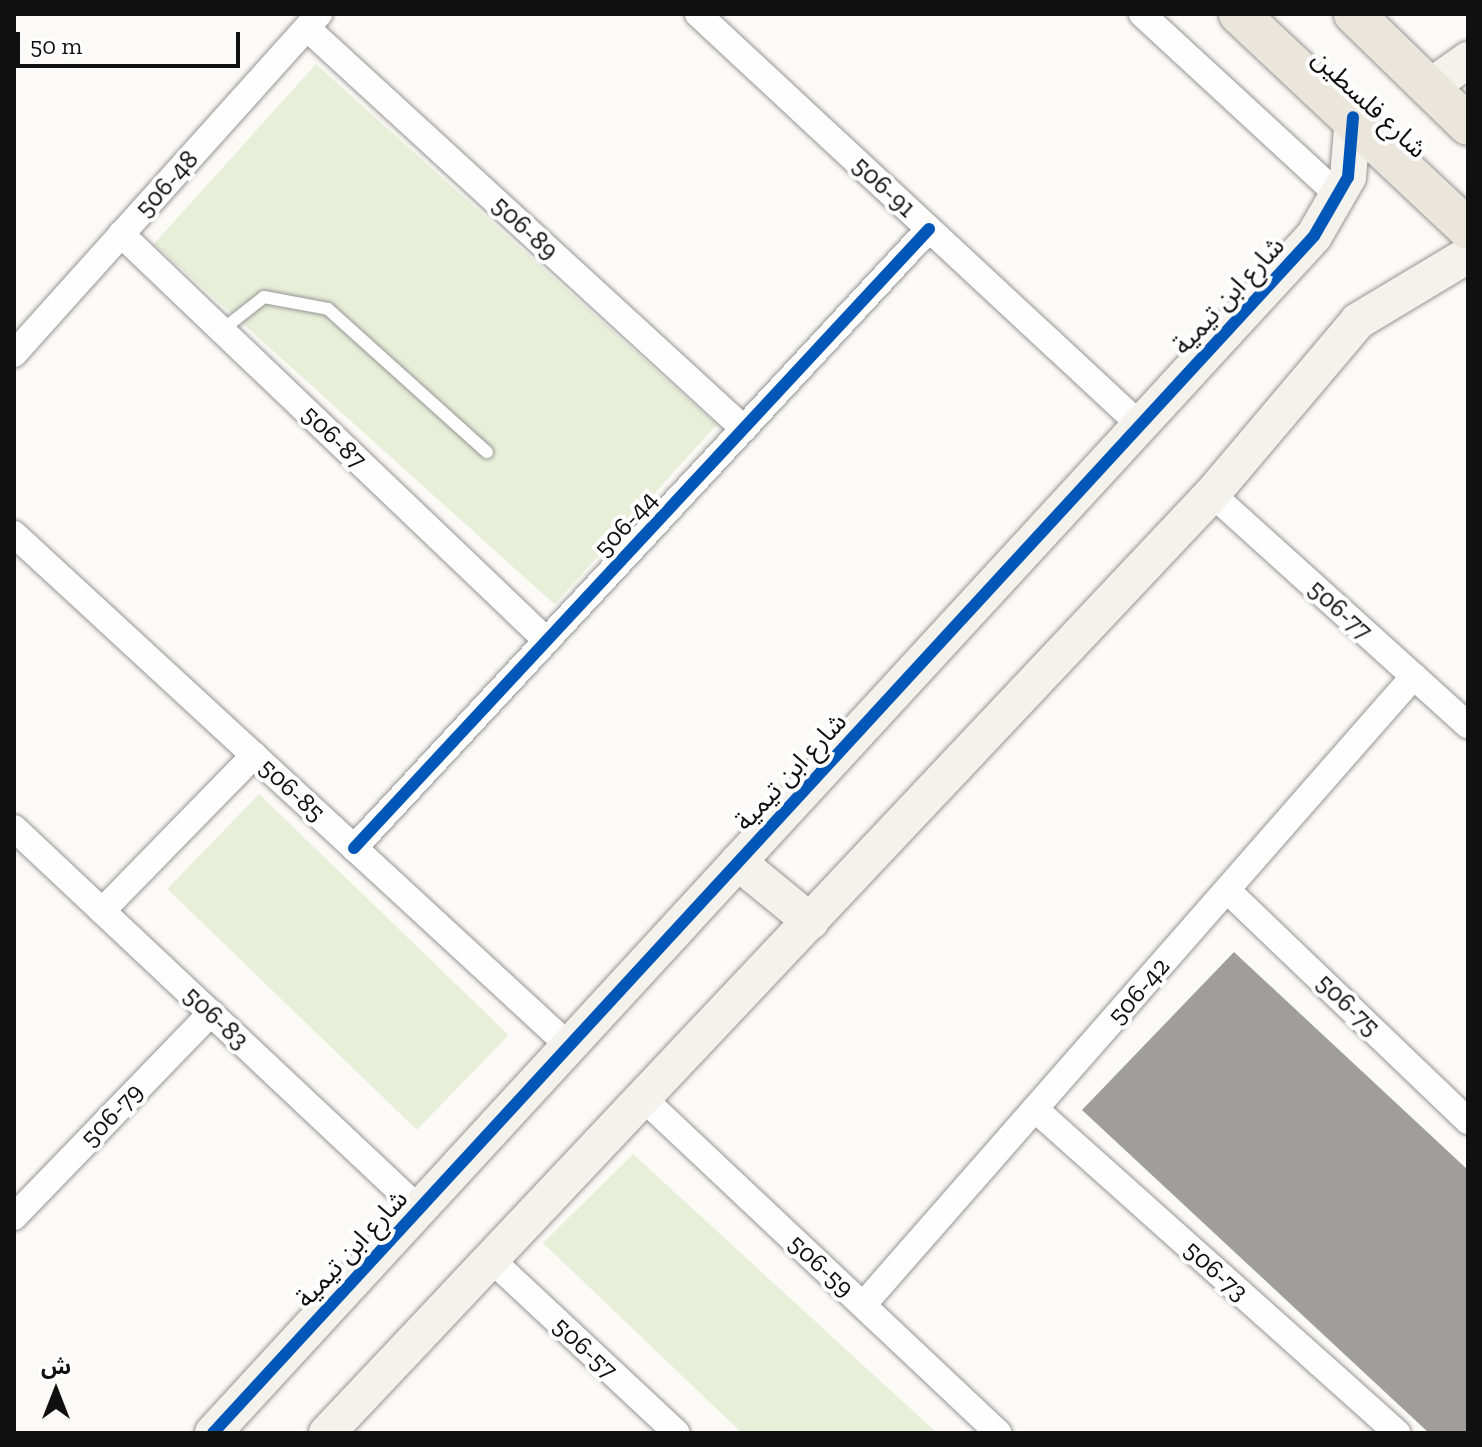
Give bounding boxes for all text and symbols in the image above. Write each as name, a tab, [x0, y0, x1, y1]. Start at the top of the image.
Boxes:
scale bar	[20, 16, 244, 66]
text: 50 m	[30, 31, 82, 60]
street label: شارع فلسطين	[1305, 43, 1433, 165]
street label: 506-48	[129, 144, 205, 224]
street label: 506-91	[846, 150, 922, 224]
street label: 506-89	[485, 190, 565, 266]
street label: شارع ابن تيمية	[1167, 231, 1291, 361]
street label: 506-87	[295, 399, 373, 475]
street label: 506-44	[588, 484, 664, 564]
street label: 506-77	[1302, 573, 1378, 647]
street label: شارع ابن تيمية	[729, 707, 853, 837]
street label: 506-85	[253, 752, 331, 828]
street label: 506-42	[1101, 951, 1177, 1031]
street label: 506-75	[1310, 967, 1386, 1043]
street label: 506-83	[177, 980, 255, 1056]
street label: 506-79	[74, 1077, 150, 1153]
street label: شارع ابن تيمية	[290, 1184, 414, 1314]
street label: 506-59	[782, 1228, 860, 1304]
street label: 506-73	[1178, 1234, 1254, 1308]
street label: 506-57	[546, 1311, 624, 1385]
north arrow	[16, 1351, 96, 1431]
text: ش	[41, 1353, 71, 1380]

